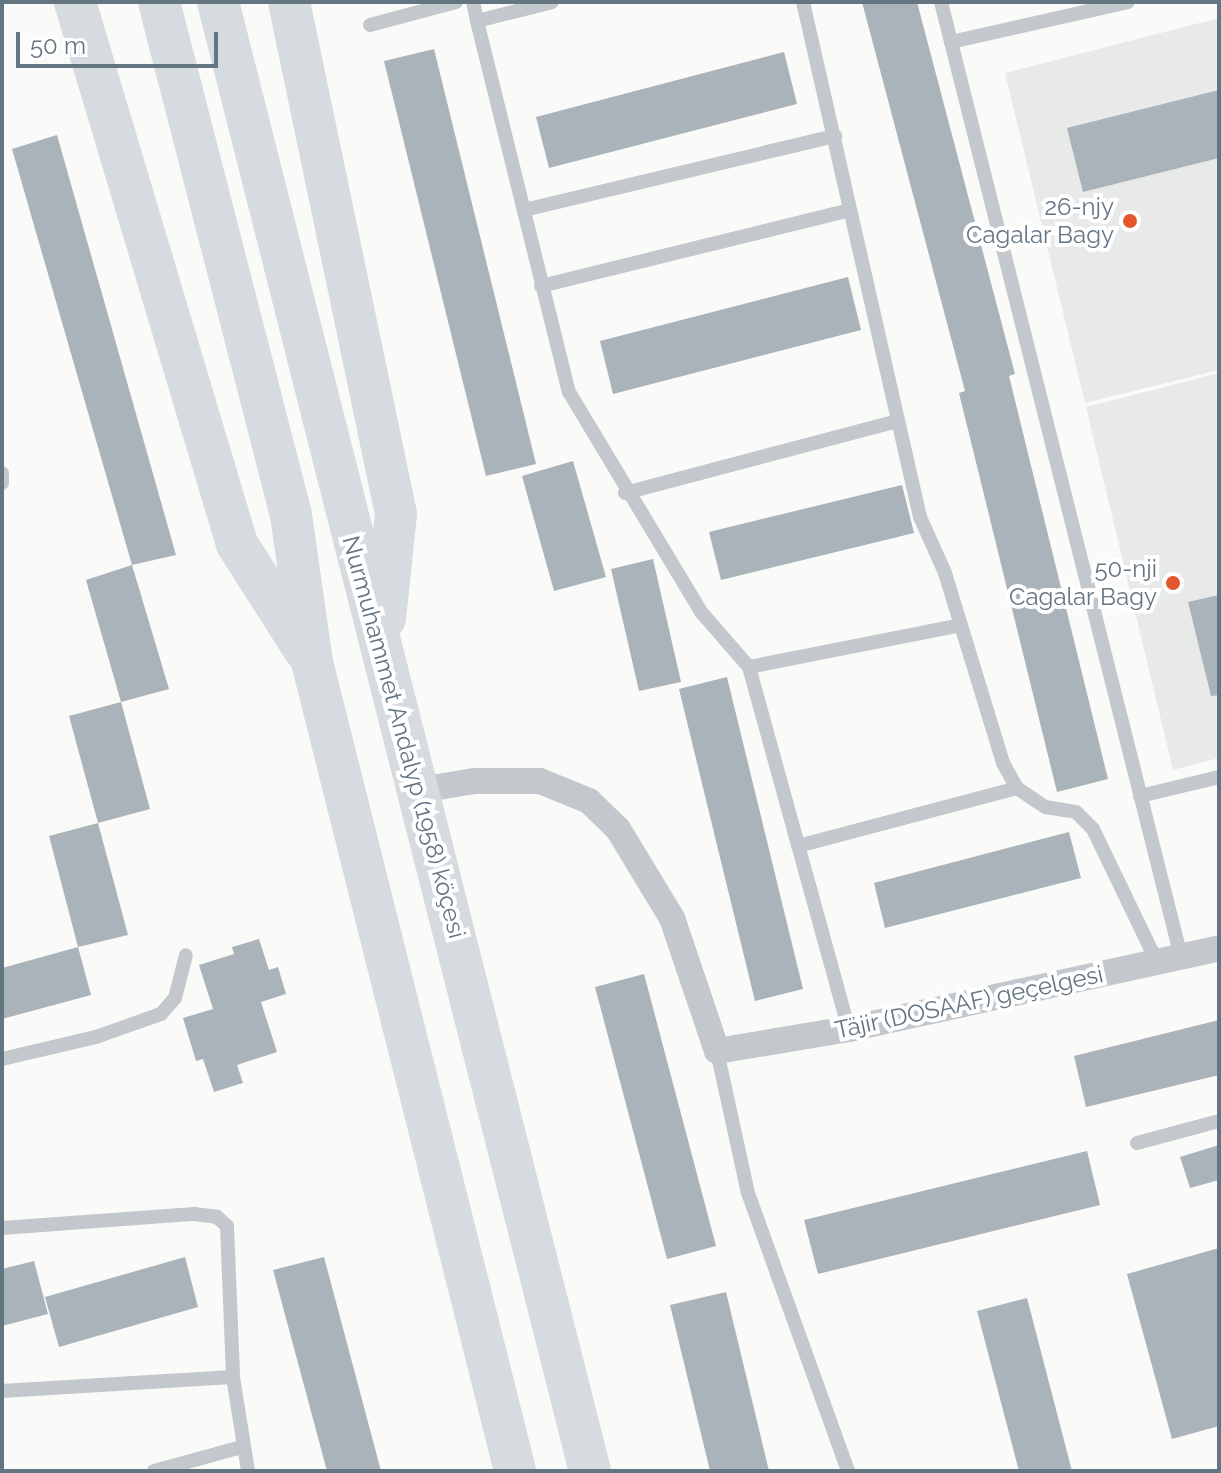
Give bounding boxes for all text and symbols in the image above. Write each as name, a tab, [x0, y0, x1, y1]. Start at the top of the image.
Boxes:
scale bar	[20, 16, 222, 66]
text: 50 m	[30, 31, 86, 60]
place label: 26-njy Cagalar Bagy	[965, 193, 1114, 249]
marker: 26-njy Cagalar Bagy	[1121, 212, 1139, 230]
street label: Nurmuhammet Andalyp (1958) köçesi	[336, 532, 472, 942]
place label: 50-nji Cagalar Bagy	[1008, 555, 1157, 611]
marker: 50-nji Cagalar Bagy	[1164, 574, 1182, 592]
street label: Täjir (DOSAAF) geçelgesi	[832, 959, 1106, 1045]

